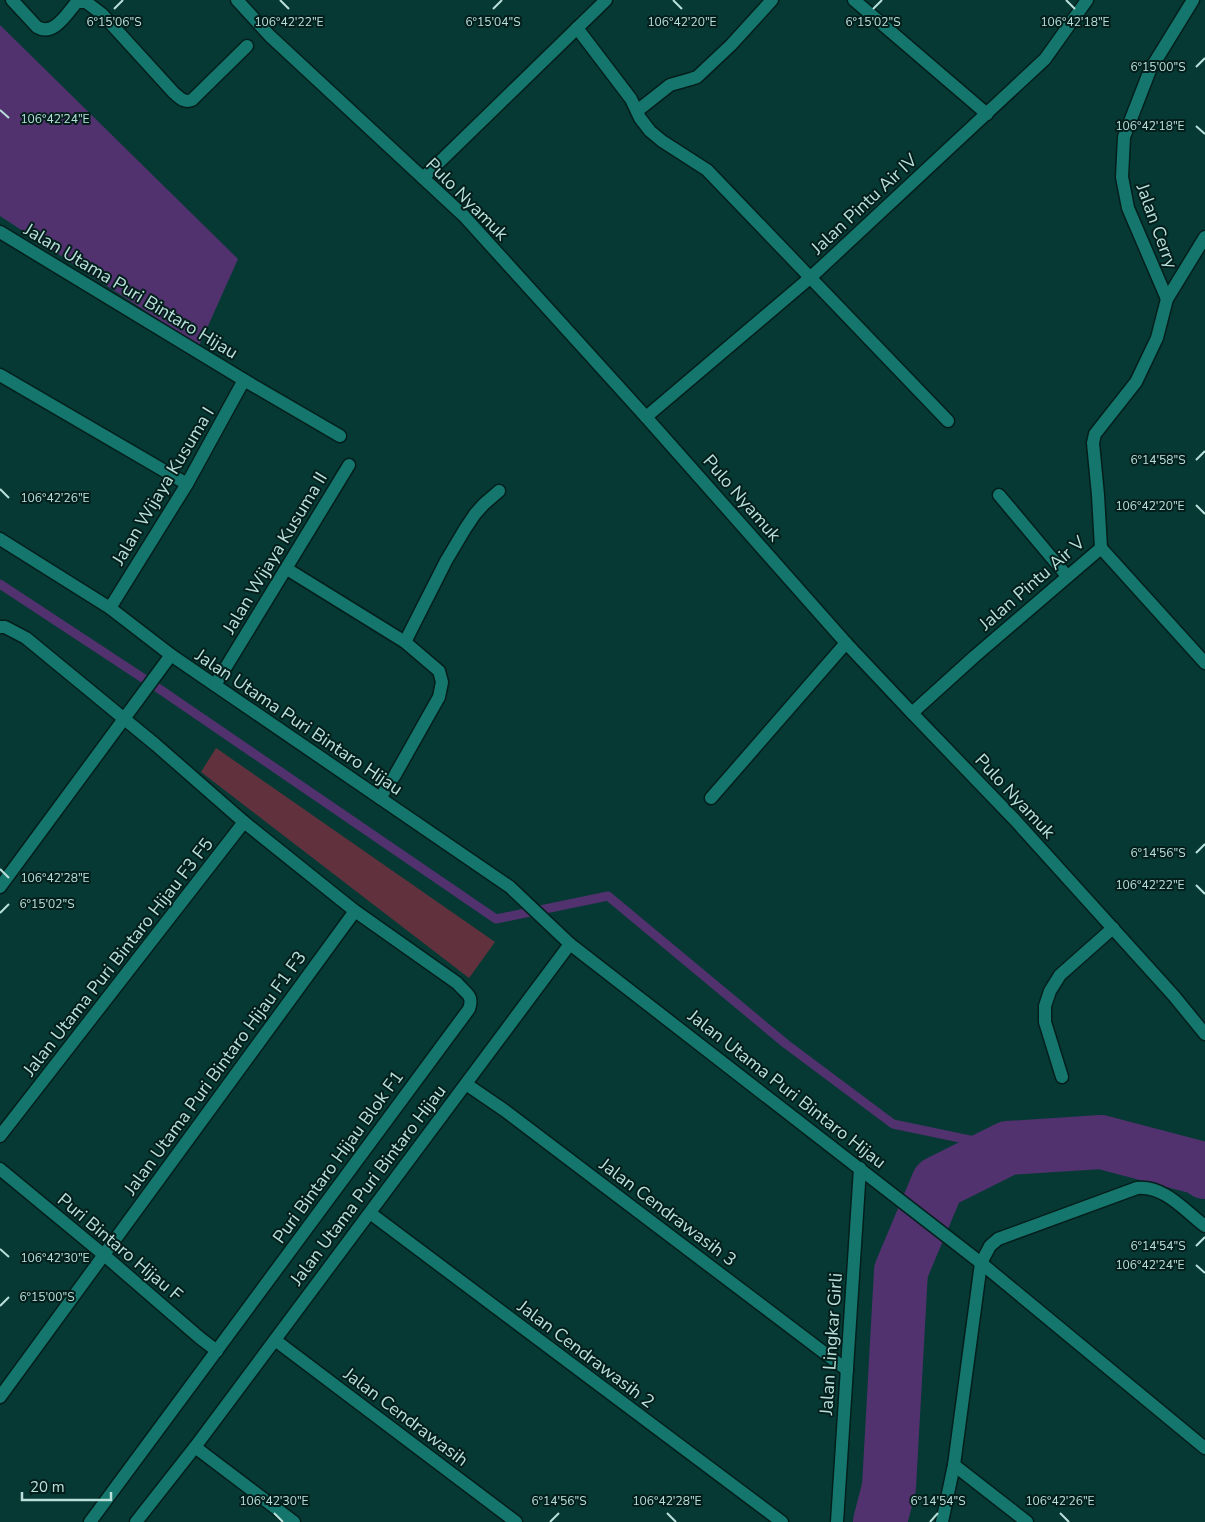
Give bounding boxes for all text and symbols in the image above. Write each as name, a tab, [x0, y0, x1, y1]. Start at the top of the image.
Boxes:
text: 6°15'06"S	[86, 14, 142, 30]
text: 106°42'22"E	[254, 14, 324, 30]
text: 6°15'04"S	[465, 14, 521, 30]
text: 106°42'20"E	[647, 14, 717, 30]
text: 6°15'02"S	[845, 14, 901, 30]
text: 106°42'18"E	[1040, 14, 1110, 30]
text: 6°15'00"S	[1130, 59, 1186, 75]
text: 106°42'24"E	[20, 111, 90, 127]
text: 106°42'18"E	[1115, 118, 1185, 134]
street label: Jalan Pintu Air IV	[805, 148, 923, 260]
street label: Pulo Nyamuk	[420, 152, 514, 246]
street label: Jalan Cerry	[1130, 179, 1184, 273]
street label: Jalan Utama Puri Bintaro Hijau	[19, 217, 242, 364]
street label: Jalan Wijaya Kusuma I	[106, 403, 220, 570]
street label: Pulo Nyamuk	[698, 449, 787, 547]
text: 6°14'58"S	[1130, 452, 1186, 468]
street label: Jalan Wijaya Kusuma II	[217, 468, 333, 639]
text: 106°42'26"E	[20, 490, 90, 506]
text: 106°42'20"E	[1115, 498, 1185, 514]
street label: Jalan Pintu Air V	[973, 530, 1090, 636]
street label: Jalan Utama Puri Bintaro Hijau	[190, 643, 407, 801]
street label: Pulo Nyamuk	[970, 748, 1061, 844]
street label: Jalan Utama Puri Bintaro Hijau F3 F5	[17, 833, 219, 1082]
text: 6°14'56"S	[1130, 845, 1186, 861]
text: 106°42'28"E	[20, 870, 90, 886]
text: 106°42'22"E	[1115, 877, 1185, 893]
text: 6°15'02"S	[19, 896, 75, 912]
street label: Jalan Utama Puri Bintaro Hijau F1 F3	[118, 946, 312, 1201]
street label: Jalan Utama Puri Bintaro Hijau	[682, 1003, 891, 1174]
street label: Puri Bintaro Hijau Blok F1	[267, 1066, 409, 1248]
street label: Jalan Utama Puri Bintaro Hijau	[284, 1080, 451, 1291]
street label: Jalan Cendrawasih 3	[594, 1152, 741, 1271]
street label: Puri Bintaro Hijau F	[52, 1188, 188, 1306]
text: 6°14'54"S	[1130, 1238, 1186, 1254]
text: 106°42'30"E	[20, 1250, 90, 1266]
text: 106°42'24"E	[1115, 1257, 1185, 1273]
street label: Jalan Lingkar Girli	[814, 1272, 848, 1417]
text: 6°15'00"S	[19, 1289, 75, 1305]
street label: Jalan Cendrawasih 2	[512, 1294, 659, 1413]
street label: Jalan Cendrawasih	[338, 1362, 473, 1472]
scale bar	[22, 1470, 111, 1502]
text: 20 m	[30, 1477, 65, 1497]
text: 106°42'30"E	[239, 1493, 309, 1509]
text: 6°14'56"S	[531, 1493, 587, 1509]
text: 106°42'28"E	[632, 1493, 702, 1509]
text: 6°14'54"S	[910, 1493, 966, 1509]
text: 106°42'26"E	[1025, 1493, 1095, 1509]

